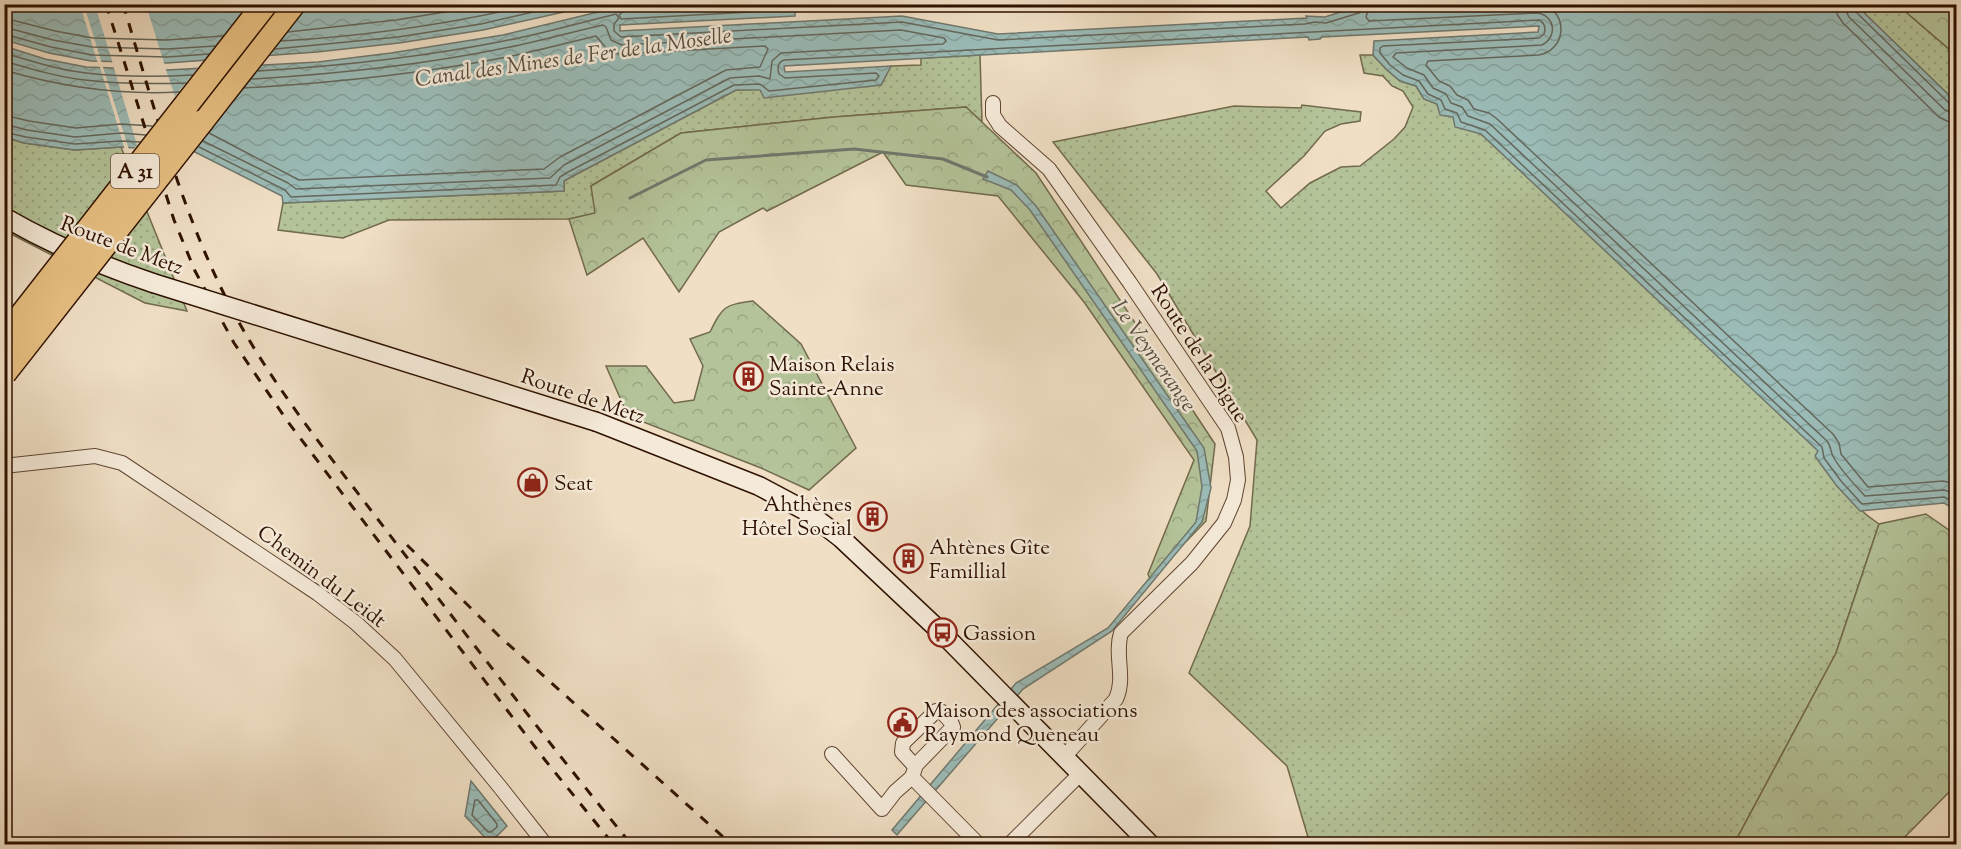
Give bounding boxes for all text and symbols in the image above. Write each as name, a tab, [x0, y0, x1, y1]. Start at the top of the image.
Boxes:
water label: Canal des Mines de Fer de la Moselle	[413, 21, 734, 97]
road number: A 31	[111, 154, 159, 188]
street label: Route de Metz	[56, 210, 187, 284]
street label: Route de la Digue	[1142, 279, 1254, 429]
water label: Le Veymerange	[1102, 294, 1203, 419]
place label: Maison Relais Sainte-Anne	[769, 351, 894, 405]
building icon: Maison Relais Sainte-Anne	[732, 360, 764, 392]
street label: Route de Metz	[516, 363, 648, 433]
shop icon: Seat	[517, 467, 549, 499]
place label: Seat	[554, 470, 593, 500]
place label: Ahthènes Hôtel Social	[742, 491, 852, 545]
building icon: Ahthènes Hôtel Social	[857, 500, 889, 532]
street label: Chemin du Leidt	[250, 519, 391, 636]
place label: Ahtènes Gîte Famillial	[929, 534, 1050, 588]
building icon: Ahtènes Gîte Famillial	[892, 543, 924, 575]
bus stop icon: Gassion	[926, 617, 958, 649]
place label: Gassion	[963, 620, 1036, 650]
place label: Maison des associations Raymond Queneau	[924, 697, 1138, 751]
public building icon: Maison des associations Raymond Queneau	[887, 706, 919, 738]

